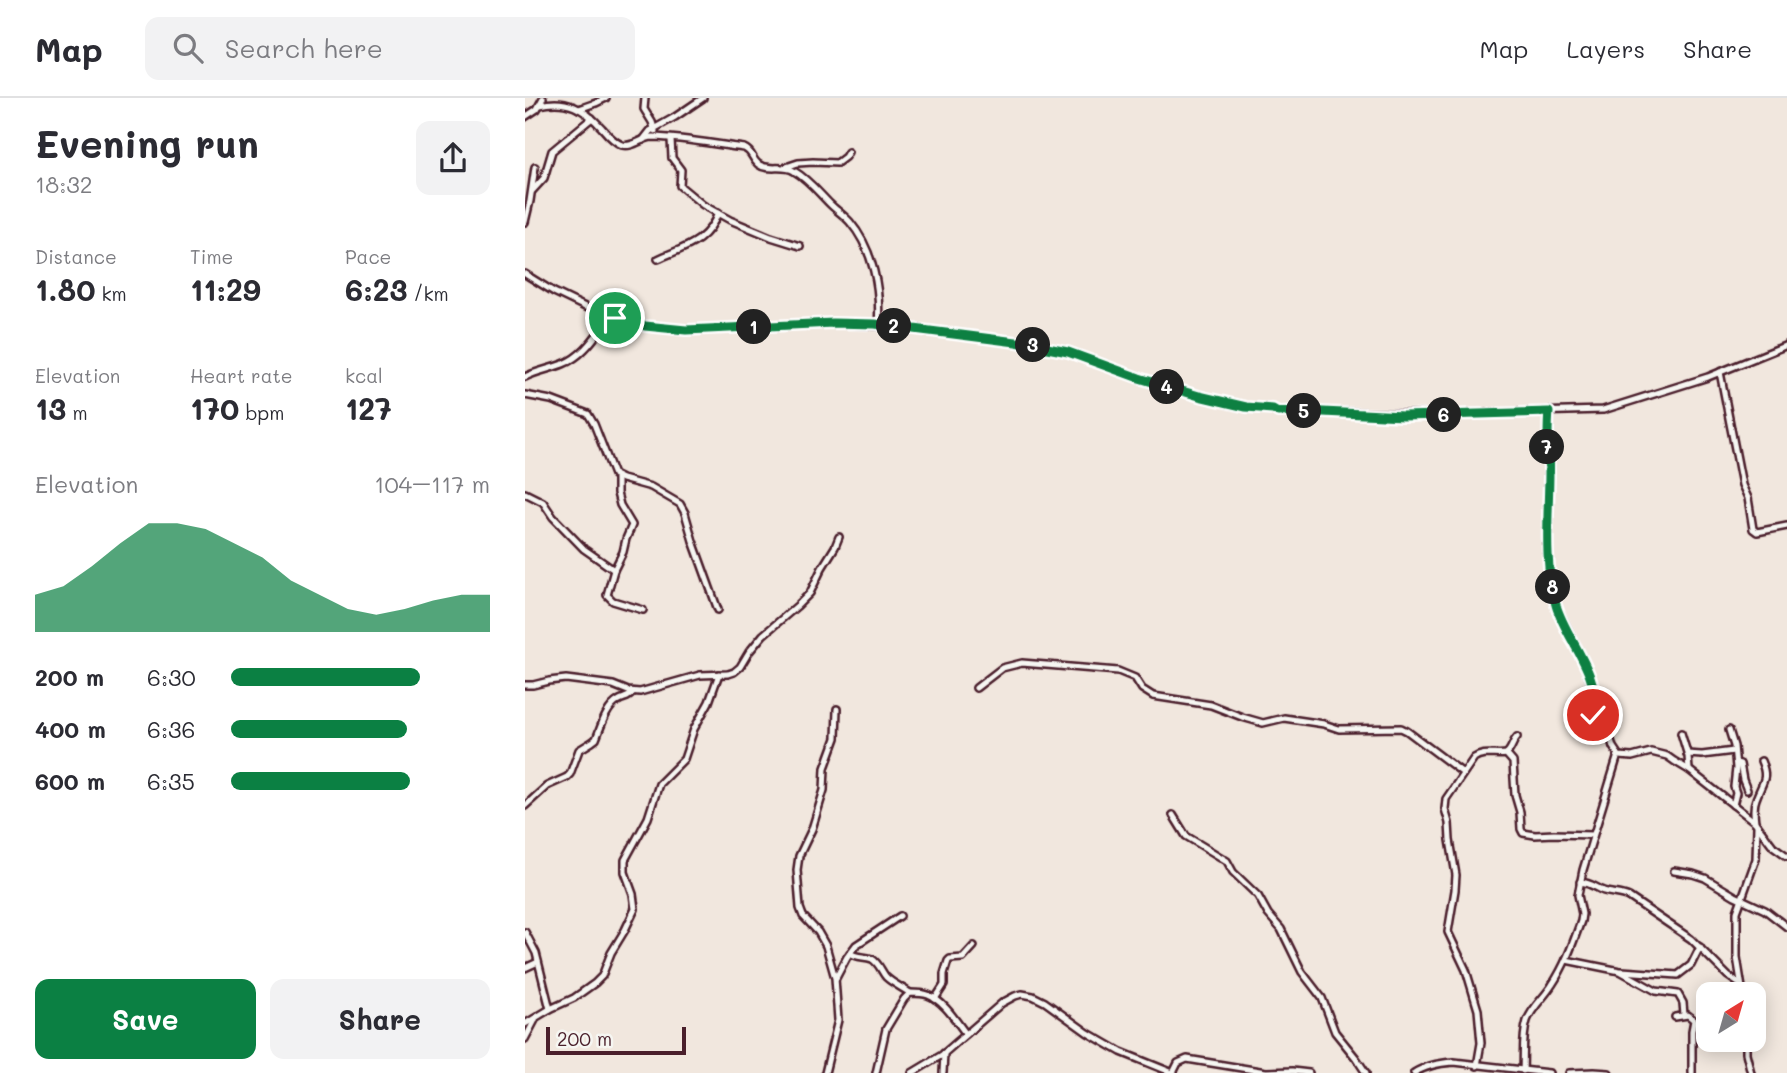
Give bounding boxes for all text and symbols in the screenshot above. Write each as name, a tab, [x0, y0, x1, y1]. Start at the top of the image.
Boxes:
search box	[145, 17, 635, 80]
text: Map	[35, 27, 103, 70]
icon: search	[169, 29, 207, 67]
text: Search here	[225, 31, 383, 65]
text: Map	[1480, 33, 1528, 64]
text: Layers	[1566, 33, 1645, 64]
text: Share	[1683, 33, 1752, 64]
text: Evening run	[35, 118, 259, 168]
button: share	[416, 121, 490, 195]
text: 18:32	[35, 169, 93, 199]
text: Distance	[35, 244, 117, 269]
text: Time	[190, 244, 233, 269]
text: Pace	[345, 244, 391, 269]
text: 1.80	[35, 269, 95, 309]
text: 11:29	[190, 269, 261, 309]
text: 6:23	[345, 269, 407, 309]
text: km	[95, 281, 127, 306]
text: /km	[407, 281, 449, 306]
pin	[585, 288, 645, 348]
icon: arrive	[596, 299, 634, 337]
pin: 2	[877, 308, 911, 344]
pin: 1	[737, 310, 771, 344]
text: 2	[888, 313, 899, 338]
text: 1	[749, 314, 758, 339]
pin: 3	[1015, 328, 1051, 362]
text: 3	[1027, 332, 1038, 357]
text: Elevation	[35, 363, 120, 388]
text: Heart rate	[190, 363, 293, 388]
text: kcal	[345, 363, 383, 388]
pin: 4	[1149, 370, 1185, 404]
text: 4	[1160, 374, 1173, 399]
text: 13	[35, 388, 66, 428]
text: 170	[190, 388, 239, 428]
text: 127	[345, 388, 392, 428]
pin: 5	[1287, 394, 1321, 428]
text: 5	[1298, 398, 1309, 423]
pin: 6	[1427, 398, 1461, 432]
text: m	[66, 400, 88, 425]
text: bpm	[239, 400, 284, 425]
text: 6	[1438, 402, 1449, 427]
pin: 7	[1529, 430, 1565, 464]
text: 7	[1541, 434, 1552, 459]
text: Elevation	[35, 469, 138, 499]
text: 104–117 m	[374, 469, 490, 499]
pin: 8	[1535, 570, 1571, 604]
text: 8	[1547, 574, 1558, 599]
text: 200 m	[35, 662, 104, 692]
text: 6:30	[147, 662, 196, 692]
pin	[1563, 685, 1623, 745]
icon: check	[1574, 696, 1612, 734]
text: 400 m	[35, 714, 106, 744]
text: 6:36	[147, 714, 195, 744]
text: 600 m	[35, 766, 105, 796]
text: 6:35	[147, 766, 195, 796]
button: Save	[35, 979, 256, 1059]
button: Share	[270, 979, 490, 1059]
north arrow	[1696, 982, 1766, 1052]
map controls	[1696, 982, 1766, 1052]
scale bar	[546, 1024, 686, 1056]
text: 200 m	[557, 1026, 612, 1051]

